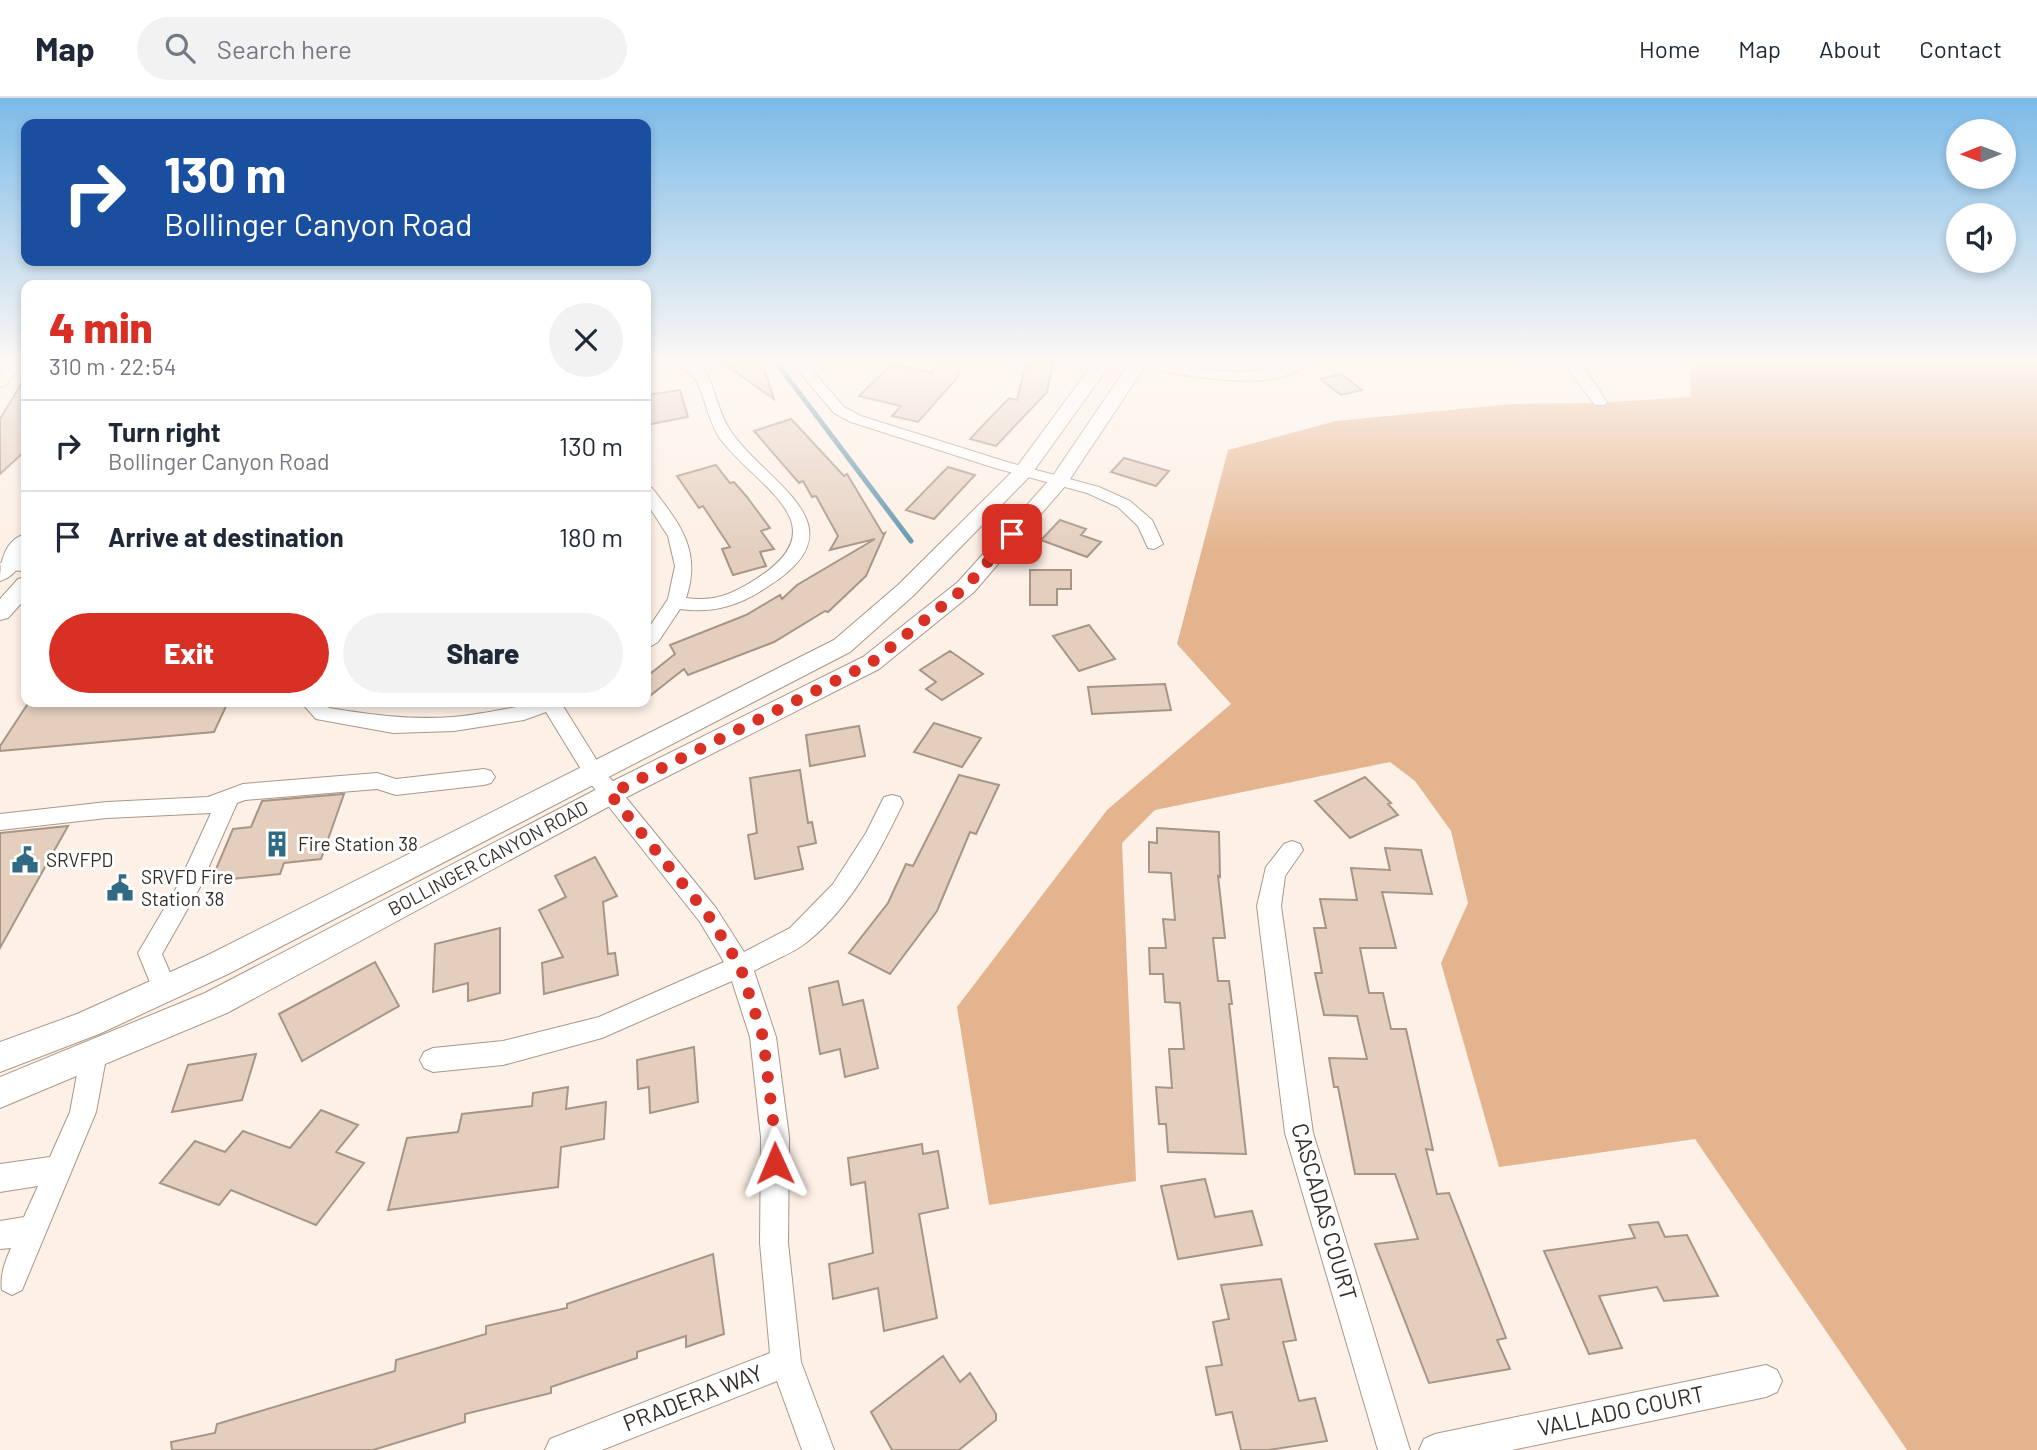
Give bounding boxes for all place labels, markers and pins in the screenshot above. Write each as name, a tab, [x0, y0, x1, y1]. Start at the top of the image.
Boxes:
pin	[982, 504, 1042, 564]
building icon: Fire Station 38	[262, 829, 292, 859]
place label: Fire Station 38	[298, 832, 418, 855]
public building icon: SRVFPD	[10, 845, 40, 875]
place label: SRVFPD	[46, 848, 113, 871]
place label: SRVFD Fire Station 38	[141, 865, 233, 910]
public building icon: SRVFD Fire Station 38	[105, 873, 135, 903]

